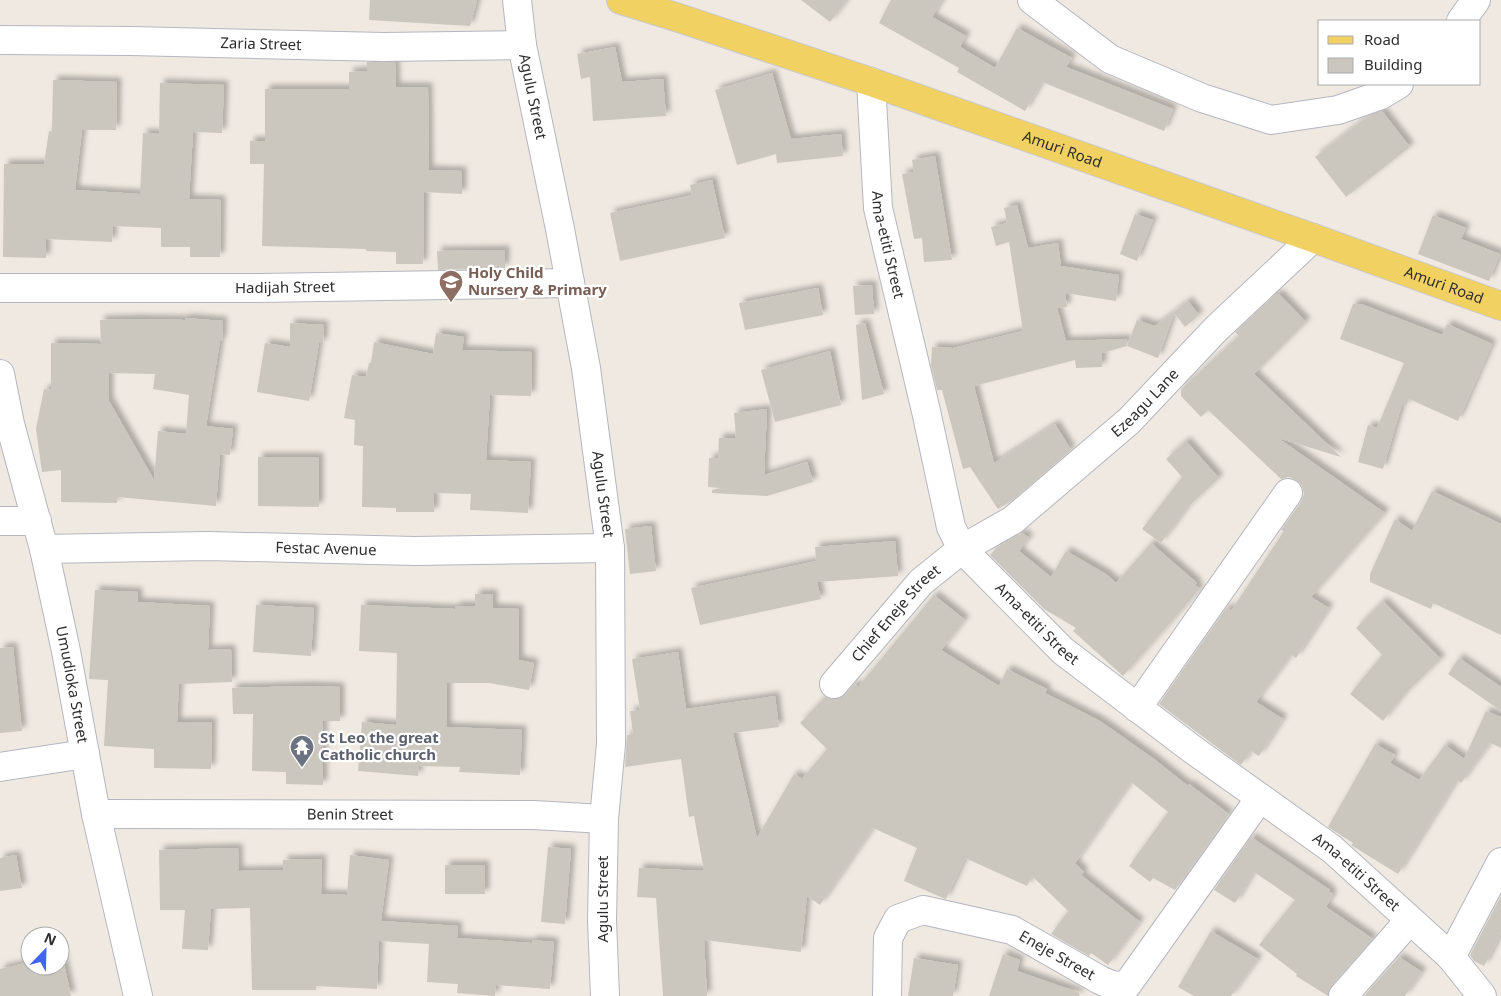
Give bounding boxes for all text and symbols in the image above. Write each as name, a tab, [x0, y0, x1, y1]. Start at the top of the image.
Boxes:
legend	[1318, 20, 1481, 85]
text: Road	[1364, 29, 1400, 49]
street label: Zaria Street	[220, 32, 302, 54]
street label: Agulu Street	[515, 52, 552, 142]
text: Building	[1364, 54, 1422, 74]
street label: Amuri Road	[1020, 125, 1105, 172]
street label: Ama-etiti Street	[868, 190, 910, 301]
street label: Amuri Road	[1402, 261, 1487, 308]
place label: Holy Child Nursery & Primary	[468, 262, 607, 299]
school or university icon: Holy Child Nursery & Primary	[438, 269, 464, 303]
street label: Hadijah Street	[235, 276, 336, 297]
street label: Ezeagu Lane	[1106, 364, 1183, 441]
street label: Agulu Street	[588, 450, 620, 539]
street label: Festac Avenue	[275, 537, 377, 559]
street label: Chief Eneje Street	[846, 559, 944, 666]
street label: Ama-etiti Street	[992, 578, 1084, 669]
street label: Umudioka Street	[52, 624, 94, 745]
place label: St Leo the great Catholic church	[320, 727, 439, 764]
temple icon: St Leo the great Catholic church	[289, 734, 315, 768]
street label: Benin Street	[307, 803, 394, 824]
street label: Ama-etiti Street	[1309, 828, 1405, 915]
street label: Agulu Street	[592, 855, 612, 943]
street label: Eneje Street	[1016, 925, 1100, 984]
north arrow	[20, 926, 70, 976]
text: N	[41, 928, 59, 950]

